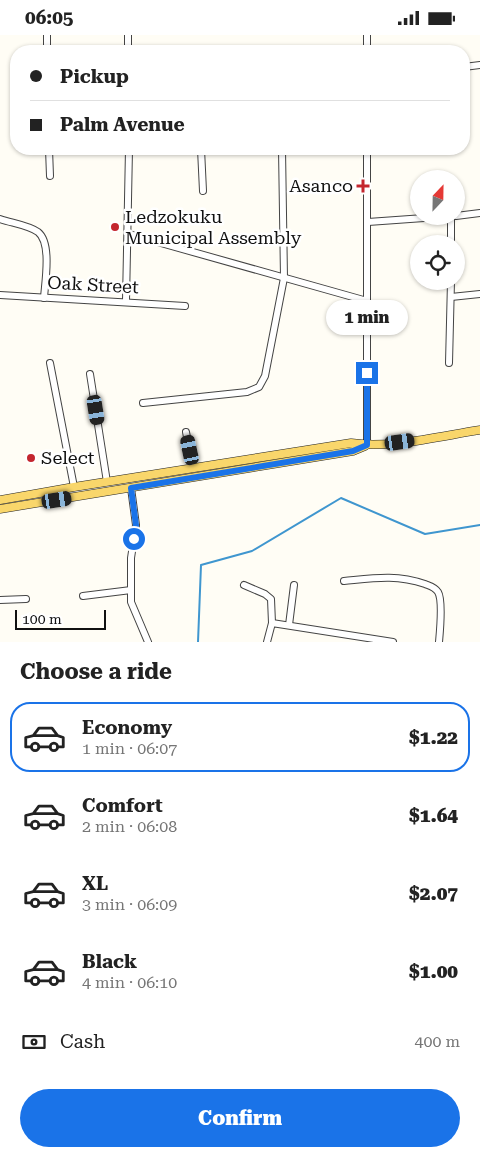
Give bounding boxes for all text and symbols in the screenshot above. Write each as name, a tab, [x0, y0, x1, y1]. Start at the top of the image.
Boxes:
text: 06:05	[25, 6, 74, 29]
text: Pickup	[60, 65, 129, 88]
text: Palm Avenue	[60, 113, 185, 136]
north arrow	[410, 170, 465, 225]
map controls	[410, 170, 465, 290]
place label: Asanco	[289, 175, 353, 196]
marker: Asanco	[357, 180, 369, 192]
place label: Ledzokuku Municipal Assembly	[125, 206, 302, 248]
marker: Ledzokuku Municipal Assembly	[109, 221, 121, 233]
button: locate	[410, 235, 465, 290]
street label: Oak Street	[47, 272, 140, 297]
callout: 1 min	[326, 301, 408, 335]
text: 1 min	[345, 308, 389, 327]
route end	[356, 362, 378, 384]
car	[86, 394, 105, 426]
car	[384, 432, 415, 452]
car	[179, 434, 200, 466]
place label: Select	[41, 447, 95, 468]
marker: Select	[25, 452, 37, 464]
car	[41, 490, 72, 510]
route start	[123, 528, 145, 550]
scale bar	[15, 607, 106, 630]
text: 100 m	[22, 611, 62, 627]
text: Choose a ride	[20, 659, 172, 684]
icon: car	[22, 715, 67, 760]
text: Economy	[82, 716, 172, 739]
text: $1.22	[409, 726, 458, 749]
text: 1 min · 06:07	[82, 739, 177, 758]
icon: car	[22, 793, 67, 838]
text: Comfort	[82, 794, 163, 817]
text: $1.64	[409, 804, 458, 827]
text: 2 min · 06:08	[82, 817, 177, 836]
icon: car	[22, 871, 67, 916]
text: XL	[82, 872, 108, 895]
text: $2.07	[409, 882, 458, 905]
text: 3 min · 06:09	[82, 895, 177, 914]
icon: car	[22, 949, 67, 994]
text: Black	[82, 950, 137, 973]
text: $1.00	[409, 960, 458, 983]
text: 4 min · 06:10	[82, 973, 177, 992]
icon: cash	[20, 1028, 48, 1056]
text: Cash	[60, 1030, 105, 1053]
text: 400 m	[414, 1032, 460, 1051]
button: Confirm	[20, 1089, 460, 1147]

